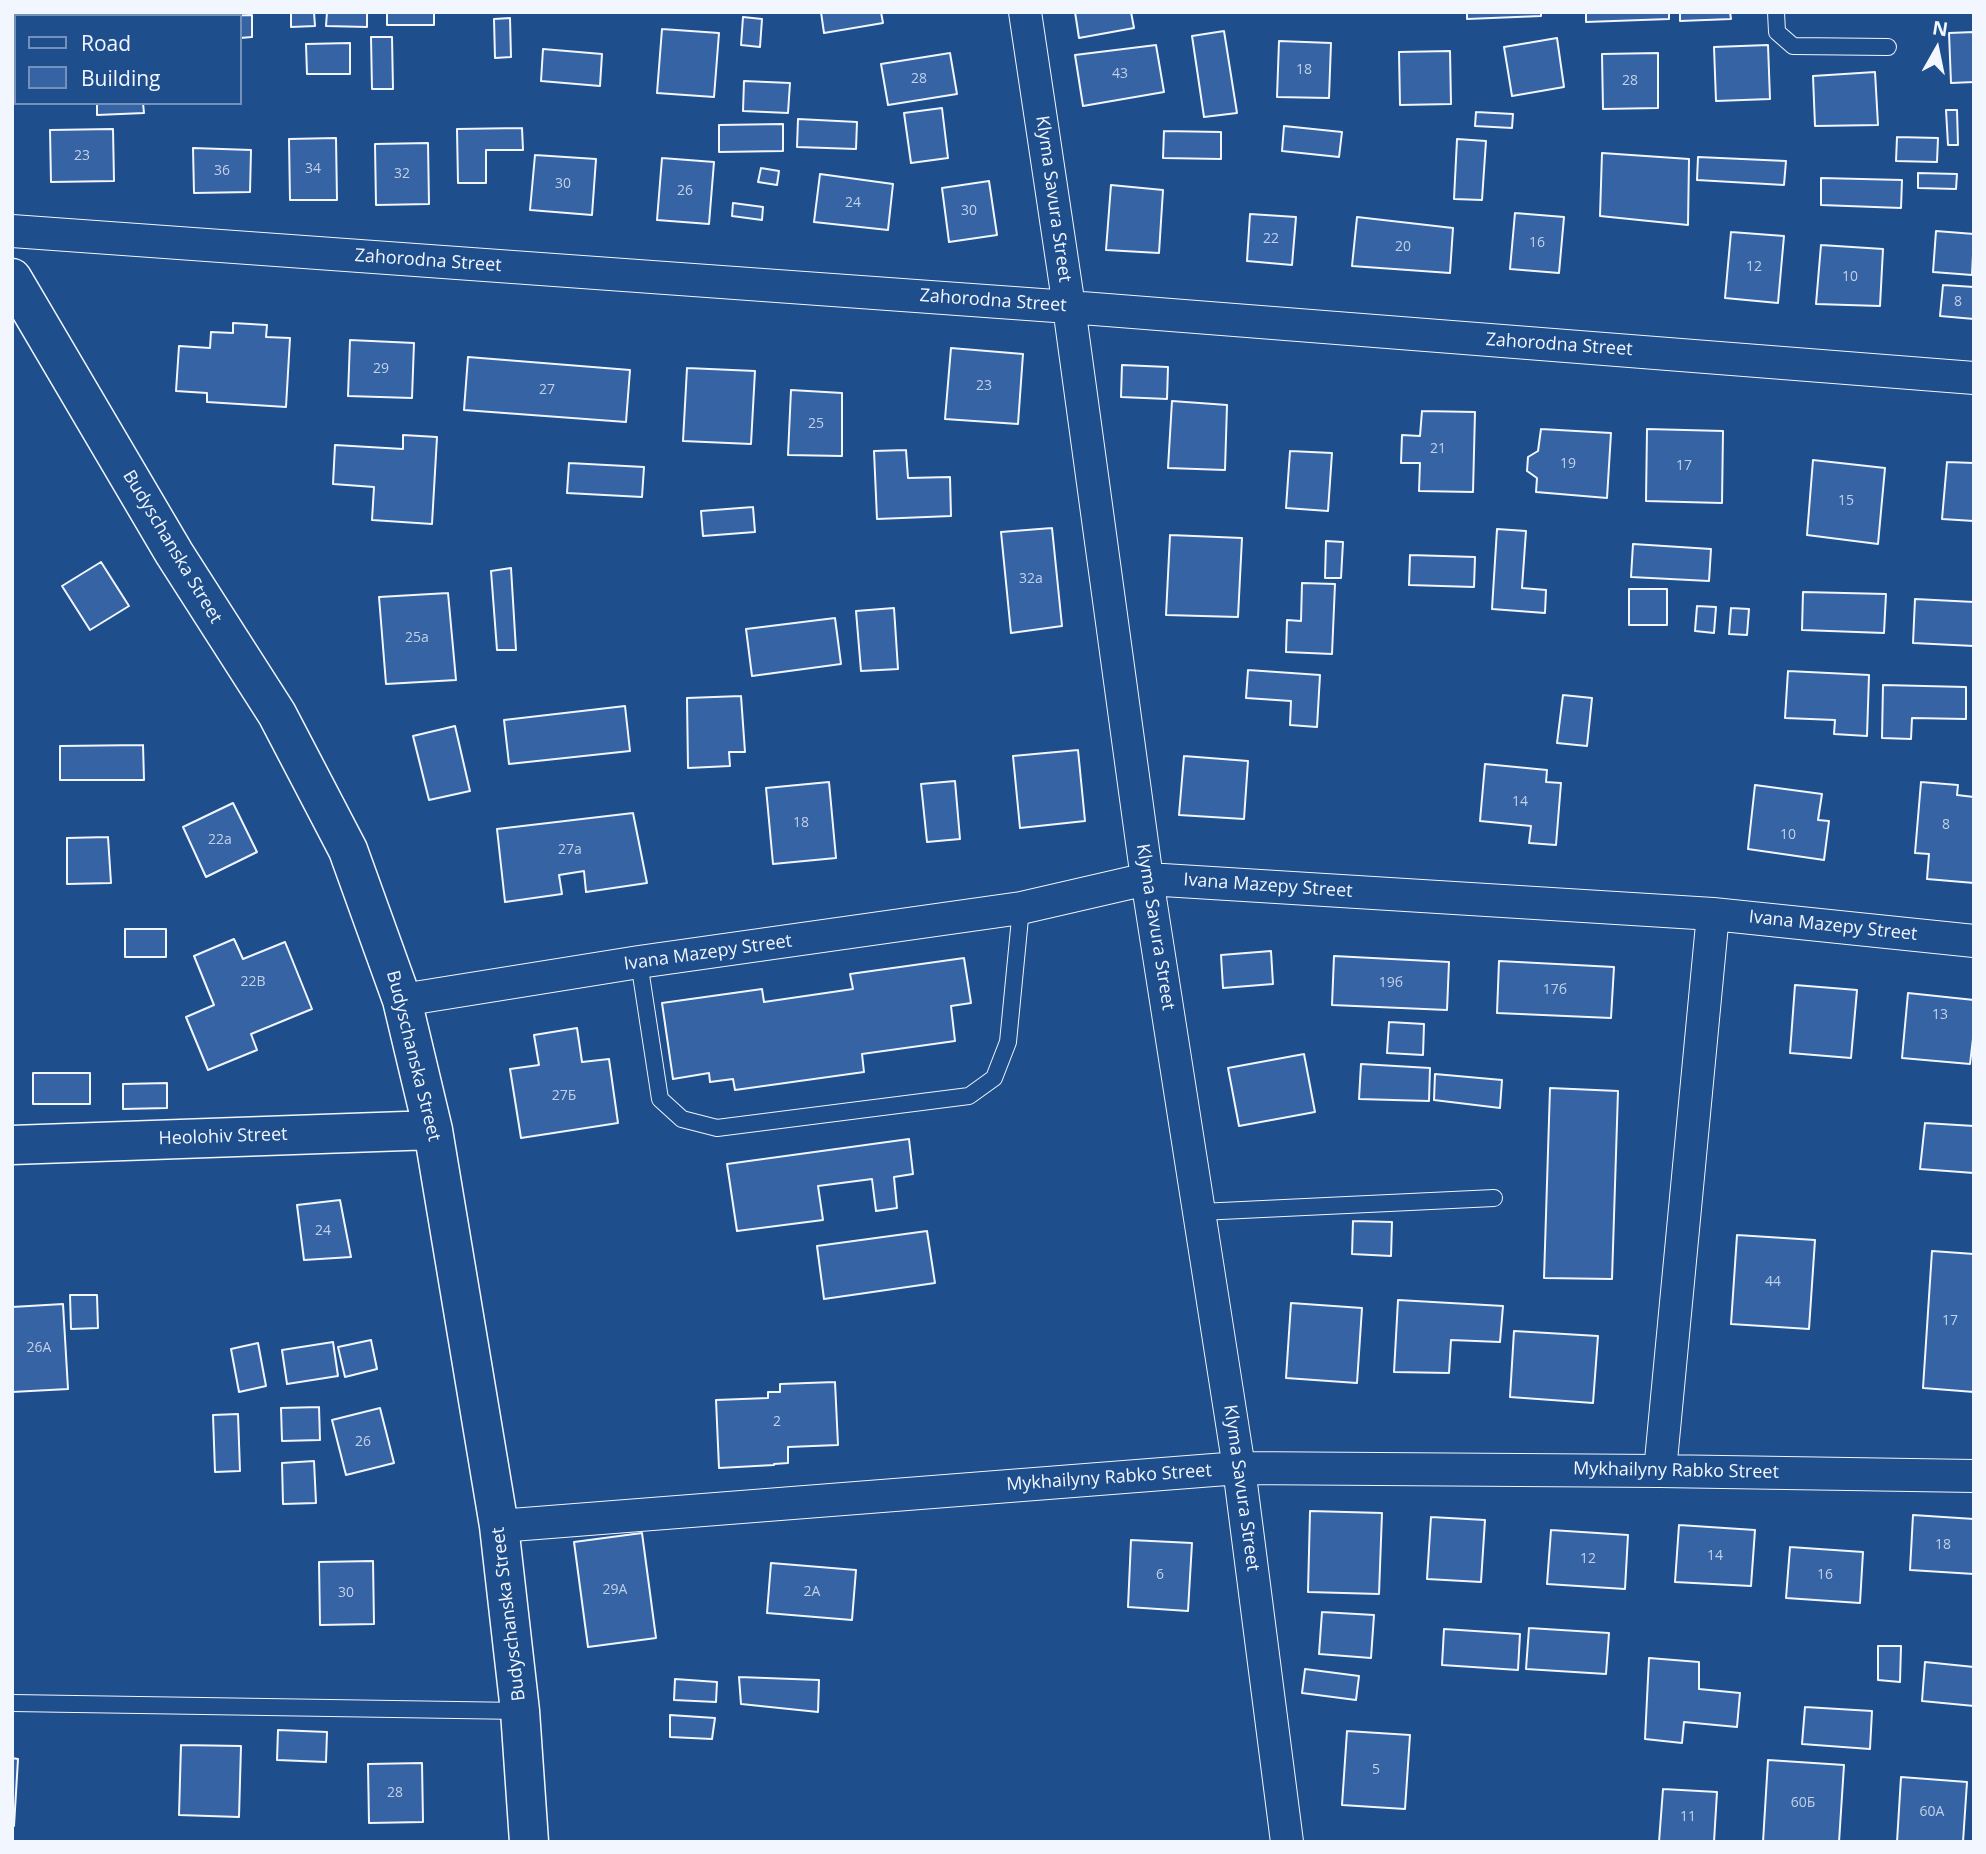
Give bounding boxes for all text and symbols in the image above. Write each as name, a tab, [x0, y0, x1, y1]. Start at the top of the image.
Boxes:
legend	[14, 14, 242, 105]
north arrow	[1902, 14, 1972, 84]
text: N	[1931, 14, 1950, 42]
text: Road	[81, 29, 131, 57]
house number: 18	[1296, 62, 1312, 78]
text: Building	[81, 64, 160, 92]
house number: 43	[1112, 66, 1128, 82]
house number: 28	[911, 71, 927, 87]
house number: 28	[1622, 73, 1638, 89]
street label: Klyma Savura Street	[1031, 114, 1075, 284]
house number: 23	[74, 148, 90, 164]
house number: 34	[305, 161, 321, 177]
house number: 36	[214, 163, 230, 179]
house number: 32	[394, 166, 410, 182]
house number: 30	[555, 176, 571, 192]
house number: 26	[677, 183, 693, 199]
house number: 24	[845, 195, 861, 211]
house number: 30	[961, 203, 977, 219]
house number: 22	[1263, 231, 1279, 247]
house number: 16	[1529, 235, 1545, 251]
house number: 20	[1395, 239, 1411, 255]
street label: Zahorodna Street	[354, 245, 502, 277]
house number: 12	[1746, 259, 1762, 275]
house number: 10	[1842, 269, 1858, 285]
street label: Zahorodna Street	[919, 285, 1067, 317]
house number: 8	[1954, 294, 1962, 310]
street label: Zahorodna Street	[1485, 329, 1633, 361]
house number: 29	[373, 361, 389, 377]
house number: 23	[976, 378, 992, 394]
house number: 27	[539, 382, 555, 398]
house number: 25	[808, 416, 824, 432]
house number: 21	[1430, 441, 1446, 457]
house number: 19	[1560, 456, 1576, 472]
house number: 17	[1676, 458, 1692, 474]
street label: Budyschanska Street	[118, 466, 226, 628]
house number: 15	[1838, 493, 1854, 509]
house number: 32а	[1019, 571, 1043, 587]
house number: 25а	[405, 630, 429, 646]
house number: 14	[1512, 794, 1528, 810]
house number: 18	[793, 815, 809, 831]
house number: 8	[1942, 817, 1950, 833]
house number: 10	[1780, 827, 1796, 843]
house number: 22а	[208, 832, 232, 848]
house number: 27а	[558, 842, 582, 858]
street label: Klyma Savura Street	[1131, 842, 1179, 1012]
street label: Ivana Mazepy Street	[1183, 869, 1353, 903]
street label: Ivana Mazepy Street	[1748, 906, 1918, 946]
street label: Ivana Mazepy Street	[623, 931, 793, 975]
street label: Budyschanska Street	[381, 969, 445, 1143]
house number: 22В	[240, 974, 266, 990]
house number: 19б	[1379, 975, 1403, 991]
house number: 17б	[1543, 982, 1567, 998]
house number: 13	[1932, 1007, 1948, 1023]
house number: 27Б	[552, 1088, 576, 1104]
street label: Heolohiv Street	[158, 1124, 288, 1150]
house number: 24	[315, 1223, 331, 1239]
house number: 44	[1765, 1274, 1781, 1290]
house number: 17	[1942, 1313, 1958, 1329]
house number: 26А	[27, 1340, 51, 1356]
street label: Klyma Savura Street	[1219, 1403, 1263, 1573]
house number: 2	[773, 1414, 781, 1430]
house number: 26	[355, 1434, 371, 1450]
street label: Mykhailyny Rabko Street	[1573, 1458, 1779, 1484]
street label: Mykhailyny Rabko Street	[1006, 1460, 1212, 1496]
street label: Budyschanska Street	[488, 1526, 530, 1702]
house number: 18	[1935, 1537, 1951, 1553]
house number: 14	[1707, 1548, 1723, 1564]
house number: 12	[1580, 1551, 1596, 1567]
house number: 6	[1156, 1567, 1164, 1583]
house number: 16	[1817, 1567, 1833, 1583]
house number: 29А	[603, 1582, 627, 1598]
house number: 2А	[804, 1584, 820, 1600]
house number: 30	[338, 1585, 354, 1601]
house number: 5	[1372, 1762, 1380, 1778]
house number: 28	[387, 1785, 403, 1801]
house number: 60Б	[1791, 1795, 1815, 1811]
house number: 60А	[1920, 1804, 1944, 1820]
house number: 11	[1680, 1809, 1696, 1825]

